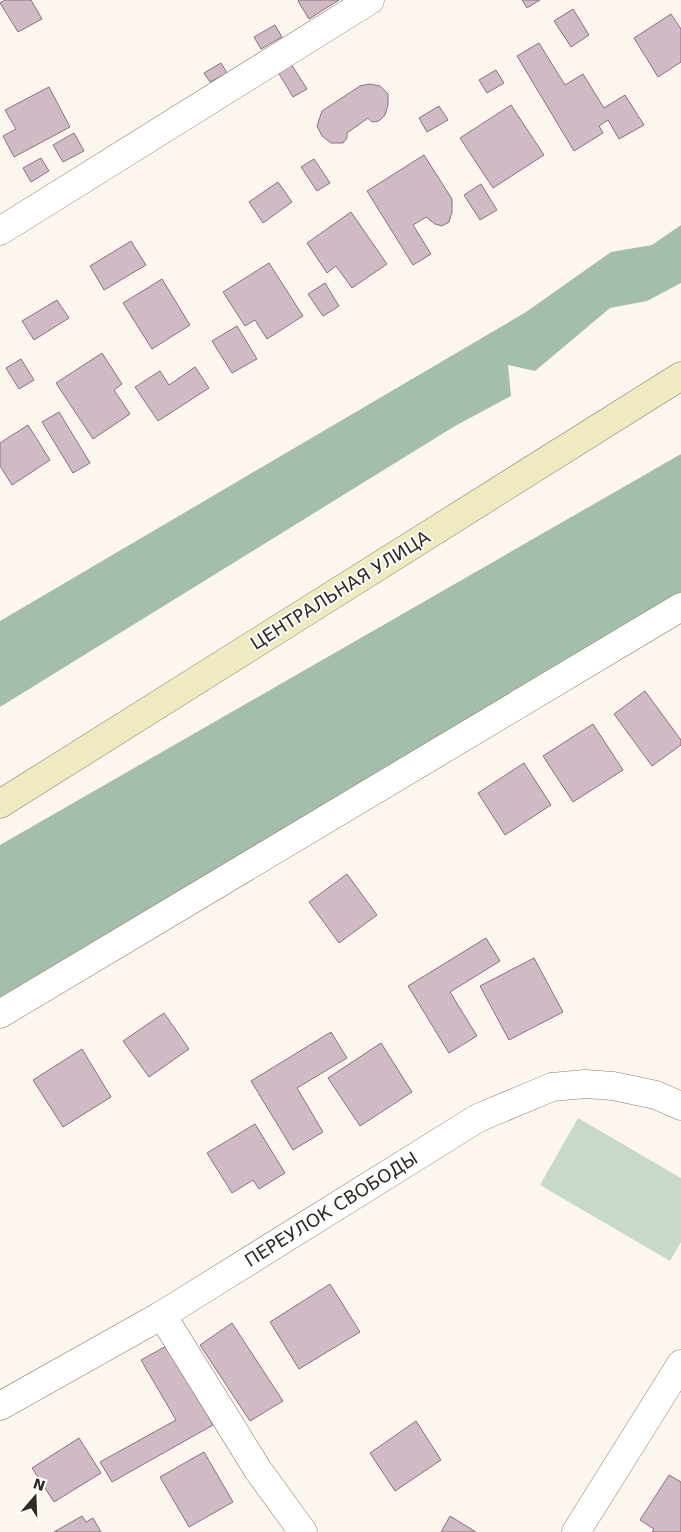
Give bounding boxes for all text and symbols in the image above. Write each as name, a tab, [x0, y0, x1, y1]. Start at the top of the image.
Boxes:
street label: ЦЕНТРАЛЬНАЯ УЛИЦА	[247, 526, 434, 654]
street label: ПЕРЕУЛОК СВОБОДЫ	[241, 1147, 421, 1271]
north arrow	[10, 1472, 60, 1522]
text: N	[31, 1475, 47, 1494]

